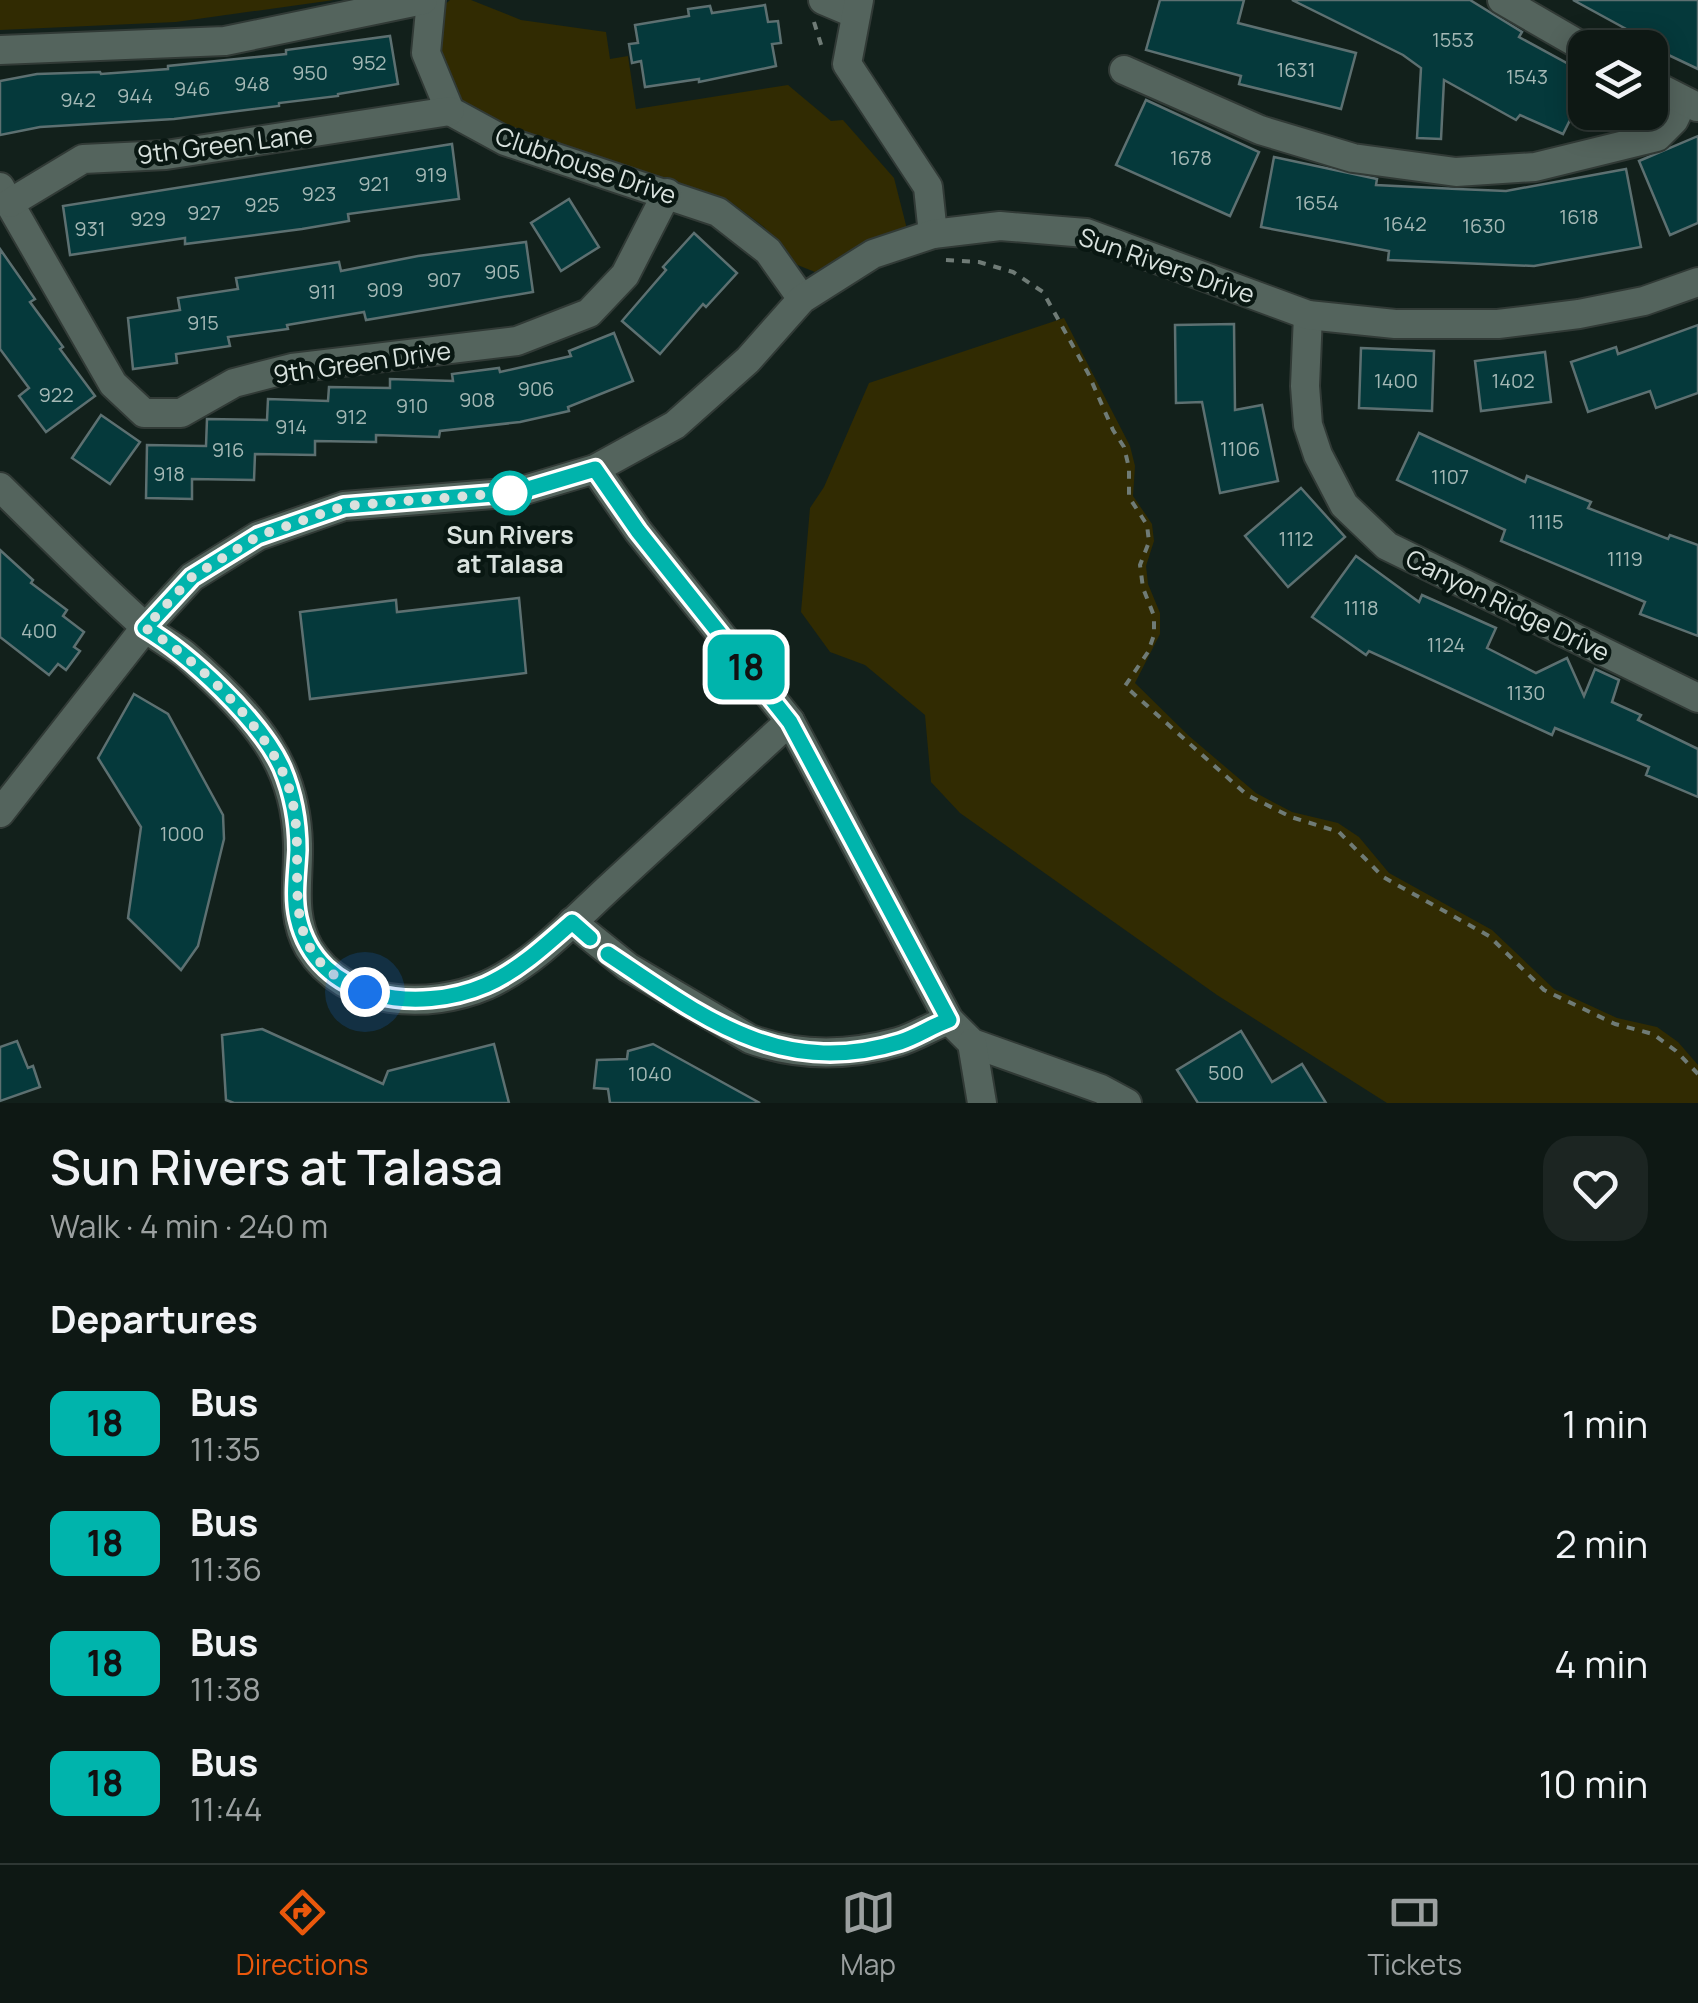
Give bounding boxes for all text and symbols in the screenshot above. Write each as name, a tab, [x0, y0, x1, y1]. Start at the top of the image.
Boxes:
house number: 1553	[1432, 26, 1474, 53]
map controls	[1568, 30, 1668, 130]
button: layers	[1568, 30, 1668, 130]
house number: 952	[352, 49, 386, 76]
house number: 1631	[1276, 56, 1316, 83]
house number: 950	[292, 59, 328, 86]
house number: 1543	[1506, 63, 1548, 90]
house number: 948	[234, 70, 270, 97]
house number: 946	[174, 75, 210, 102]
house number: 944	[117, 82, 153, 109]
house number: 942	[60, 86, 96, 113]
street label: 9th Green Lane	[135, 116, 315, 172]
street label: Clubhouse Drive	[491, 118, 681, 212]
house number: 1678	[1170, 144, 1212, 171]
house number: 919	[415, 161, 447, 188]
house number: 921	[358, 170, 390, 197]
house number: 923	[302, 180, 336, 207]
house number: 1654	[1295, 189, 1339, 216]
house number: 925	[244, 191, 280, 218]
house number: 927	[187, 199, 221, 226]
house number: 1618	[1559, 203, 1599, 230]
house number: 929	[130, 205, 166, 232]
house number: 1642	[1383, 210, 1427, 237]
house number: 1630	[1462, 212, 1506, 239]
house number: 931	[74, 215, 106, 242]
street label: Sun Rivers Drive	[1074, 219, 1260, 311]
house number: 905	[484, 258, 520, 285]
house number: 907	[427, 266, 461, 293]
house number: 909	[366, 276, 404, 303]
house number: 911	[308, 278, 336, 305]
house number: 915	[187, 309, 219, 336]
street label: 9th Green Drive	[271, 332, 453, 392]
house number: 1400	[1374, 367, 1418, 394]
house number: 1402	[1491, 367, 1535, 394]
house number: 906	[517, 375, 555, 402]
house number: 922	[38, 381, 74, 408]
house number: 908	[459, 386, 495, 413]
house number: 910	[396, 392, 428, 419]
house number: 912	[335, 403, 367, 430]
house number: 914	[275, 413, 307, 440]
house number: 1106	[1220, 435, 1260, 462]
house number: 916	[212, 436, 244, 463]
house number: 918	[153, 460, 185, 487]
house number: 1107	[1431, 463, 1469, 490]
marker: Sun Rivers at Talasa	[489, 472, 531, 514]
house number: 1115	[1529, 508, 1563, 535]
place label: Sun Rivers at Talasa	[446, 517, 574, 581]
house number: 1112	[1279, 525, 1313, 552]
street label: Canyon Ridge Drive	[1400, 540, 1616, 670]
house number: 1119	[1607, 545, 1643, 572]
house number: 1118	[1343, 594, 1379, 621]
house number: 400	[21, 617, 57, 644]
house number: 1124	[1427, 631, 1465, 658]
line badge: 18	[701, 634, 791, 700]
text: 18	[728, 643, 764, 691]
house number: 1130	[1507, 679, 1545, 706]
house number: 1000	[160, 820, 204, 847]
your location	[340, 967, 390, 1017]
house number: 500	[1208, 1059, 1244, 1086]
house number: 1040	[628, 1060, 672, 1087]
text: Sun Rivers at Talasa	[50, 1134, 503, 1199]
button: heart	[1543, 1136, 1648, 1241]
text: Walk · 4 min · 240 m	[50, 1204, 328, 1248]
text: Departures	[50, 1292, 258, 1344]
text: Bus	[190, 1375, 258, 1427]
text: 1 min	[1562, 1397, 1648, 1449]
text: 18	[87, 1399, 123, 1447]
text: 11:35	[190, 1427, 261, 1471]
text: Bus	[190, 1495, 258, 1547]
text: 2 min	[1555, 1517, 1648, 1569]
text: 18	[87, 1519, 123, 1567]
text: 11:36	[190, 1547, 262, 1591]
text: Bus	[190, 1615, 258, 1667]
text: 4 min	[1554, 1637, 1648, 1689]
text: 18	[87, 1639, 123, 1687]
text: 11:38	[190, 1667, 261, 1711]
text: Bus	[190, 1735, 258, 1787]
text: 10 min	[1539, 1757, 1648, 1809]
text: 18	[87, 1759, 123, 1807]
text: 11:44	[190, 1787, 263, 1831]
tab: Directions	[236, 1885, 369, 1983]
tab: Map	[840, 1885, 896, 1983]
tab: Tickets	[1368, 1885, 1462, 1983]

